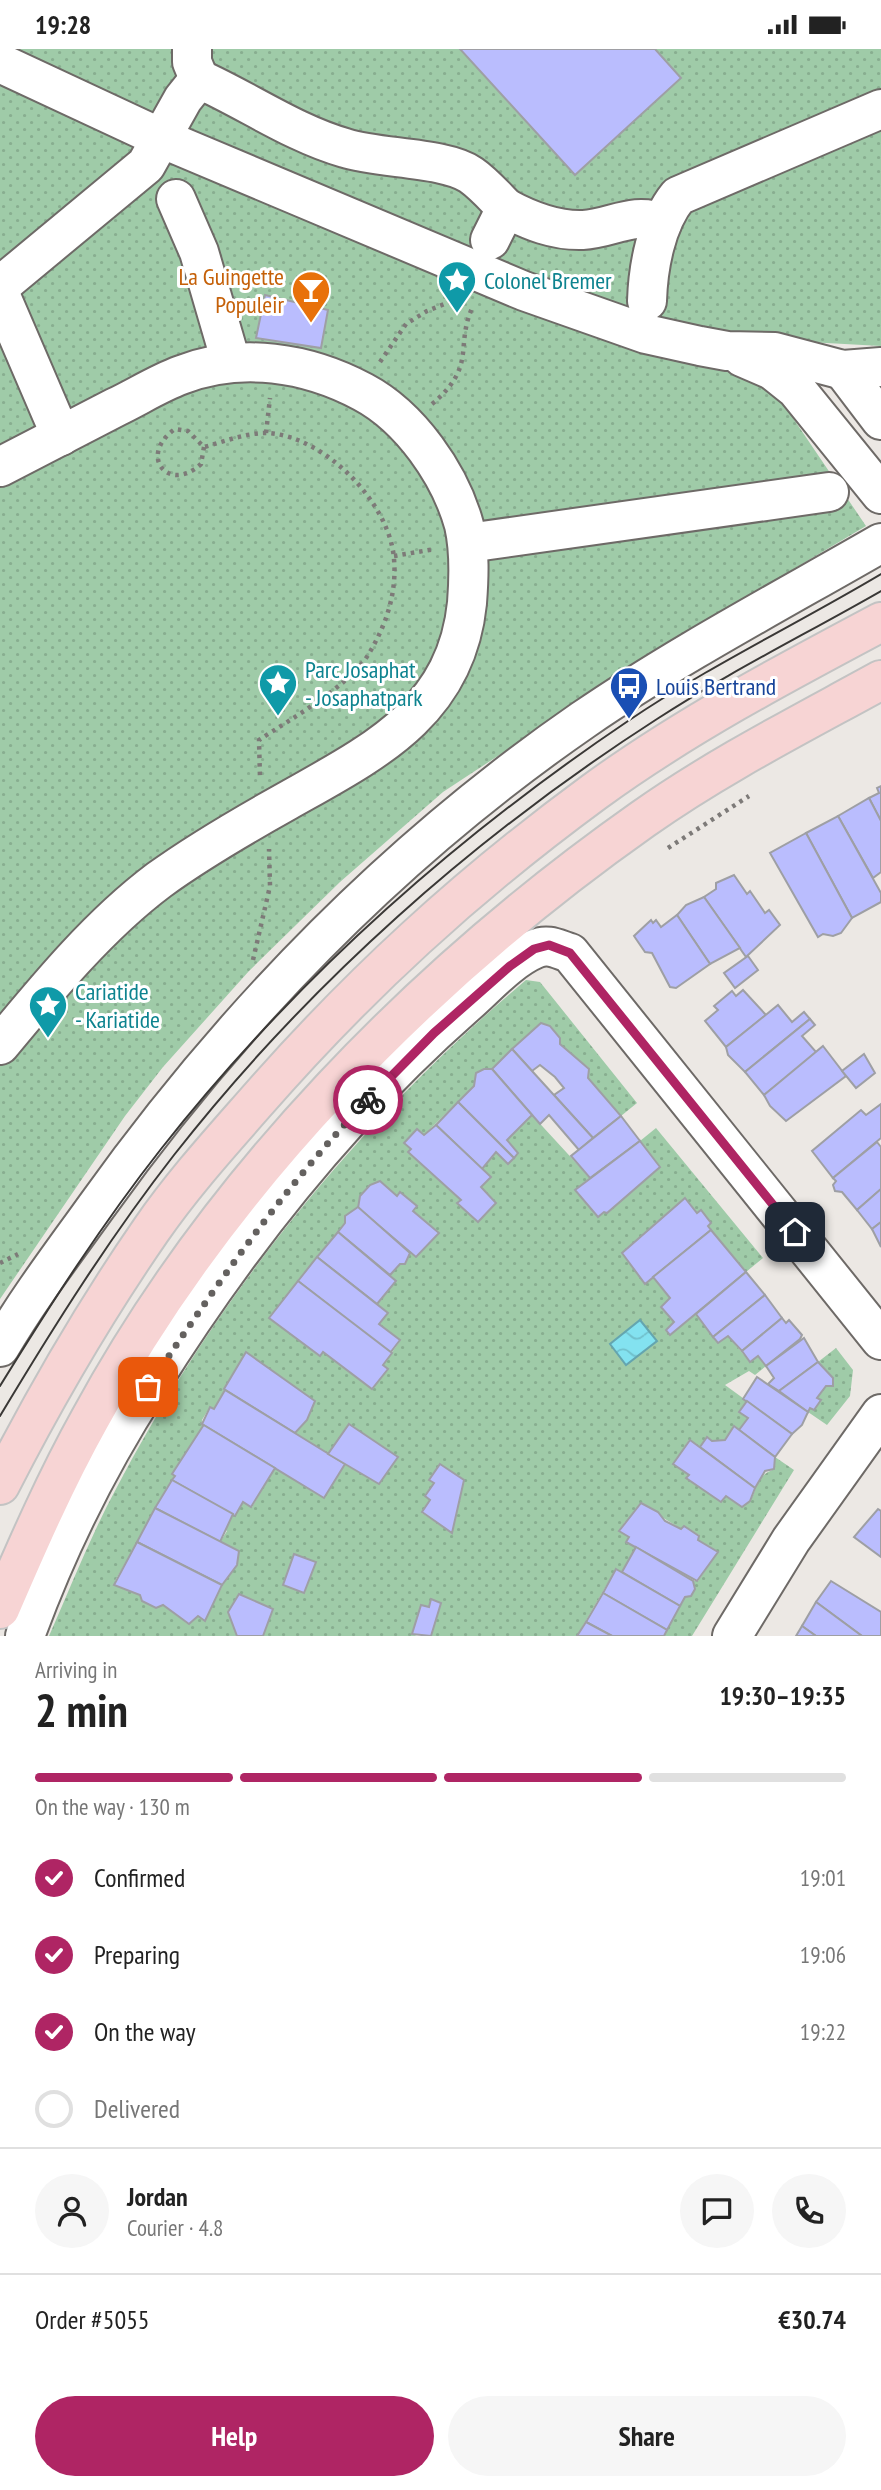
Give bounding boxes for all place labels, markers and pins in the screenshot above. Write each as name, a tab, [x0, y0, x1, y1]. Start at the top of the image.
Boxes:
place icon: Colonel Bremer	[436, 259, 478, 314]
place label: La Guingette Populeir	[179, 261, 284, 320]
place label: Colonel Bremer	[484, 265, 612, 296]
bar icon: La Guingette Populeir	[290, 269, 332, 324]
place label: Parc Josaphat - Josaphatpark	[305, 654, 423, 713]
place icon: Parc Josaphat - Josaphatpark	[257, 662, 299, 717]
bus stop icon: Louis Bertrand	[608, 665, 650, 720]
place label: Louis Bertrand	[656, 671, 776, 702]
place label: Cariatide - Kariatide	[75, 976, 160, 1035]
place icon: Cariatide - Kariatide	[27, 984, 69, 1039]
pin	[765, 1202, 825, 1262]
pin	[118, 1357, 178, 1417]

